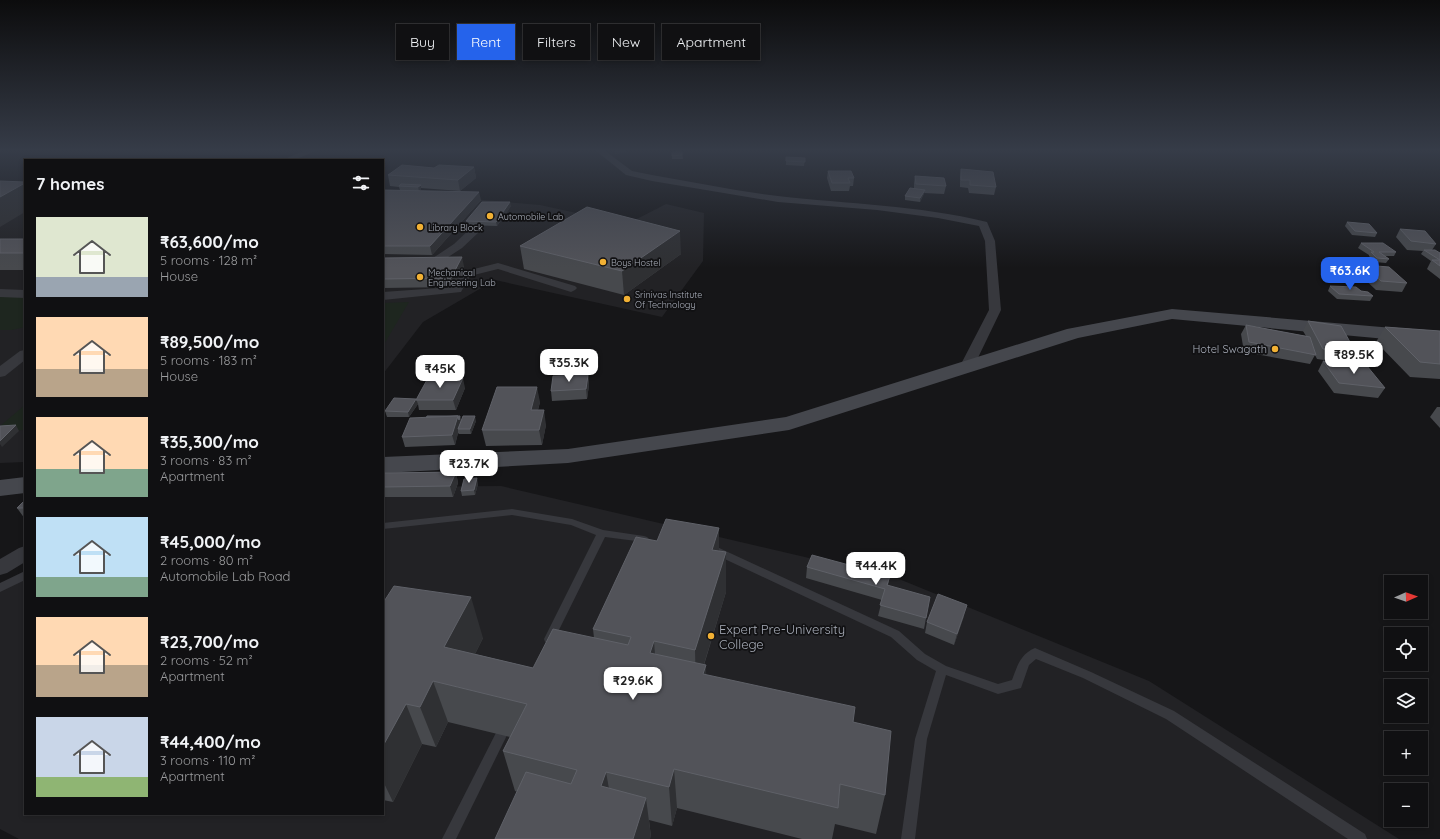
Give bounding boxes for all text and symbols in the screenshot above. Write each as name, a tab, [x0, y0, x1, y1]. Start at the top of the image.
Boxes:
chip: Buy	[396, 24, 449, 60]
chip: Rent	[457, 24, 515, 60]
chip: Filters	[523, 24, 590, 60]
chip: New	[598, 24, 654, 60]
chip: Apartment	[662, 24, 760, 60]
icon: filters	[350, 172, 372, 194]
text: 7 homes	[36, 173, 105, 194]
marker: Automobile Lab	[485, 211, 495, 221]
place label: Automobile Lab	[498, 211, 564, 222]
marker: Library Block	[415, 222, 425, 232]
place label: Library Block	[428, 222, 483, 233]
text: ₹63,600/mo	[160, 231, 259, 252]
icon: home	[68, 233, 116, 281]
text: 5 rooms · 128 m²	[160, 252, 257, 268]
marker: Boys Hostel	[598, 257, 608, 267]
place label: Boys Hostel	[611, 257, 660, 268]
pin: ₹63.6K	[1317, 257, 1383, 291]
text: ₹63.6K	[1330, 262, 1370, 278]
place label: Mechanical Engineering Lab	[428, 267, 496, 288]
text: House	[160, 268, 198, 284]
marker: Mechanical Engineering Lab	[415, 272, 425, 282]
place label: Srinivas Institute Of Technology	[635, 289, 702, 310]
marker: Srinivas Institute Of Technology	[622, 294, 632, 304]
text: ₹89,500/mo	[160, 331, 259, 352]
icon: home	[68, 333, 116, 381]
pin: ₹89.5K	[1321, 341, 1387, 375]
place label: Hotel Swagath	[1192, 342, 1267, 356]
marker: Hotel Swagath	[1270, 344, 1280, 354]
text: ₹89.5K	[1334, 346, 1374, 362]
pin: ₹35.3K	[536, 349, 602, 383]
text: 5 rooms · 183 m²	[160, 352, 257, 368]
text: ₹35.3K	[549, 354, 589, 370]
pin: ₹45K	[416, 355, 464, 389]
text: ₹45K	[425, 360, 455, 376]
text: House	[160, 368, 198, 384]
text: ₹35,300/mo	[160, 431, 259, 452]
icon: home	[68, 433, 116, 481]
pin: ₹23.7K	[436, 450, 502, 484]
text: 3 rooms · 83 m²	[160, 452, 252, 468]
text: ₹23.7K	[449, 455, 489, 471]
text: Apartment	[160, 468, 225, 484]
text: ₹45,000/mo	[160, 531, 261, 552]
icon: home	[68, 533, 116, 581]
text: 2 rooms · 80 m²	[160, 552, 253, 568]
pin: ₹44.4K	[843, 552, 909, 586]
text: ₹44.4K	[855, 557, 897, 573]
text: Automobile Lab Road	[160, 568, 290, 584]
north arrow	[1384, 575, 1428, 619]
map controls	[1384, 575, 1428, 827]
place label: Expert Pre-University College	[719, 621, 845, 652]
button: locate	[1384, 627, 1428, 671]
text: ₹23,700/mo	[160, 631, 259, 652]
marker: Expert Pre-University College	[706, 631, 716, 641]
icon: home	[68, 633, 116, 681]
text: 2 rooms · 52 m²	[160, 652, 253, 668]
pin: ₹29.6K	[600, 667, 666, 701]
text: Apartment	[160, 668, 225, 684]
text: ₹29.6K	[613, 672, 653, 688]
button: layers	[1384, 679, 1428, 723]
text: ₹44,400/mo	[160, 731, 261, 752]
button: +	[1384, 731, 1428, 775]
icon: home	[68, 733, 116, 781]
text: 3 rooms · 110 m²	[160, 752, 255, 768]
text: Apartment	[160, 768, 225, 784]
button: −	[1384, 783, 1428, 827]

